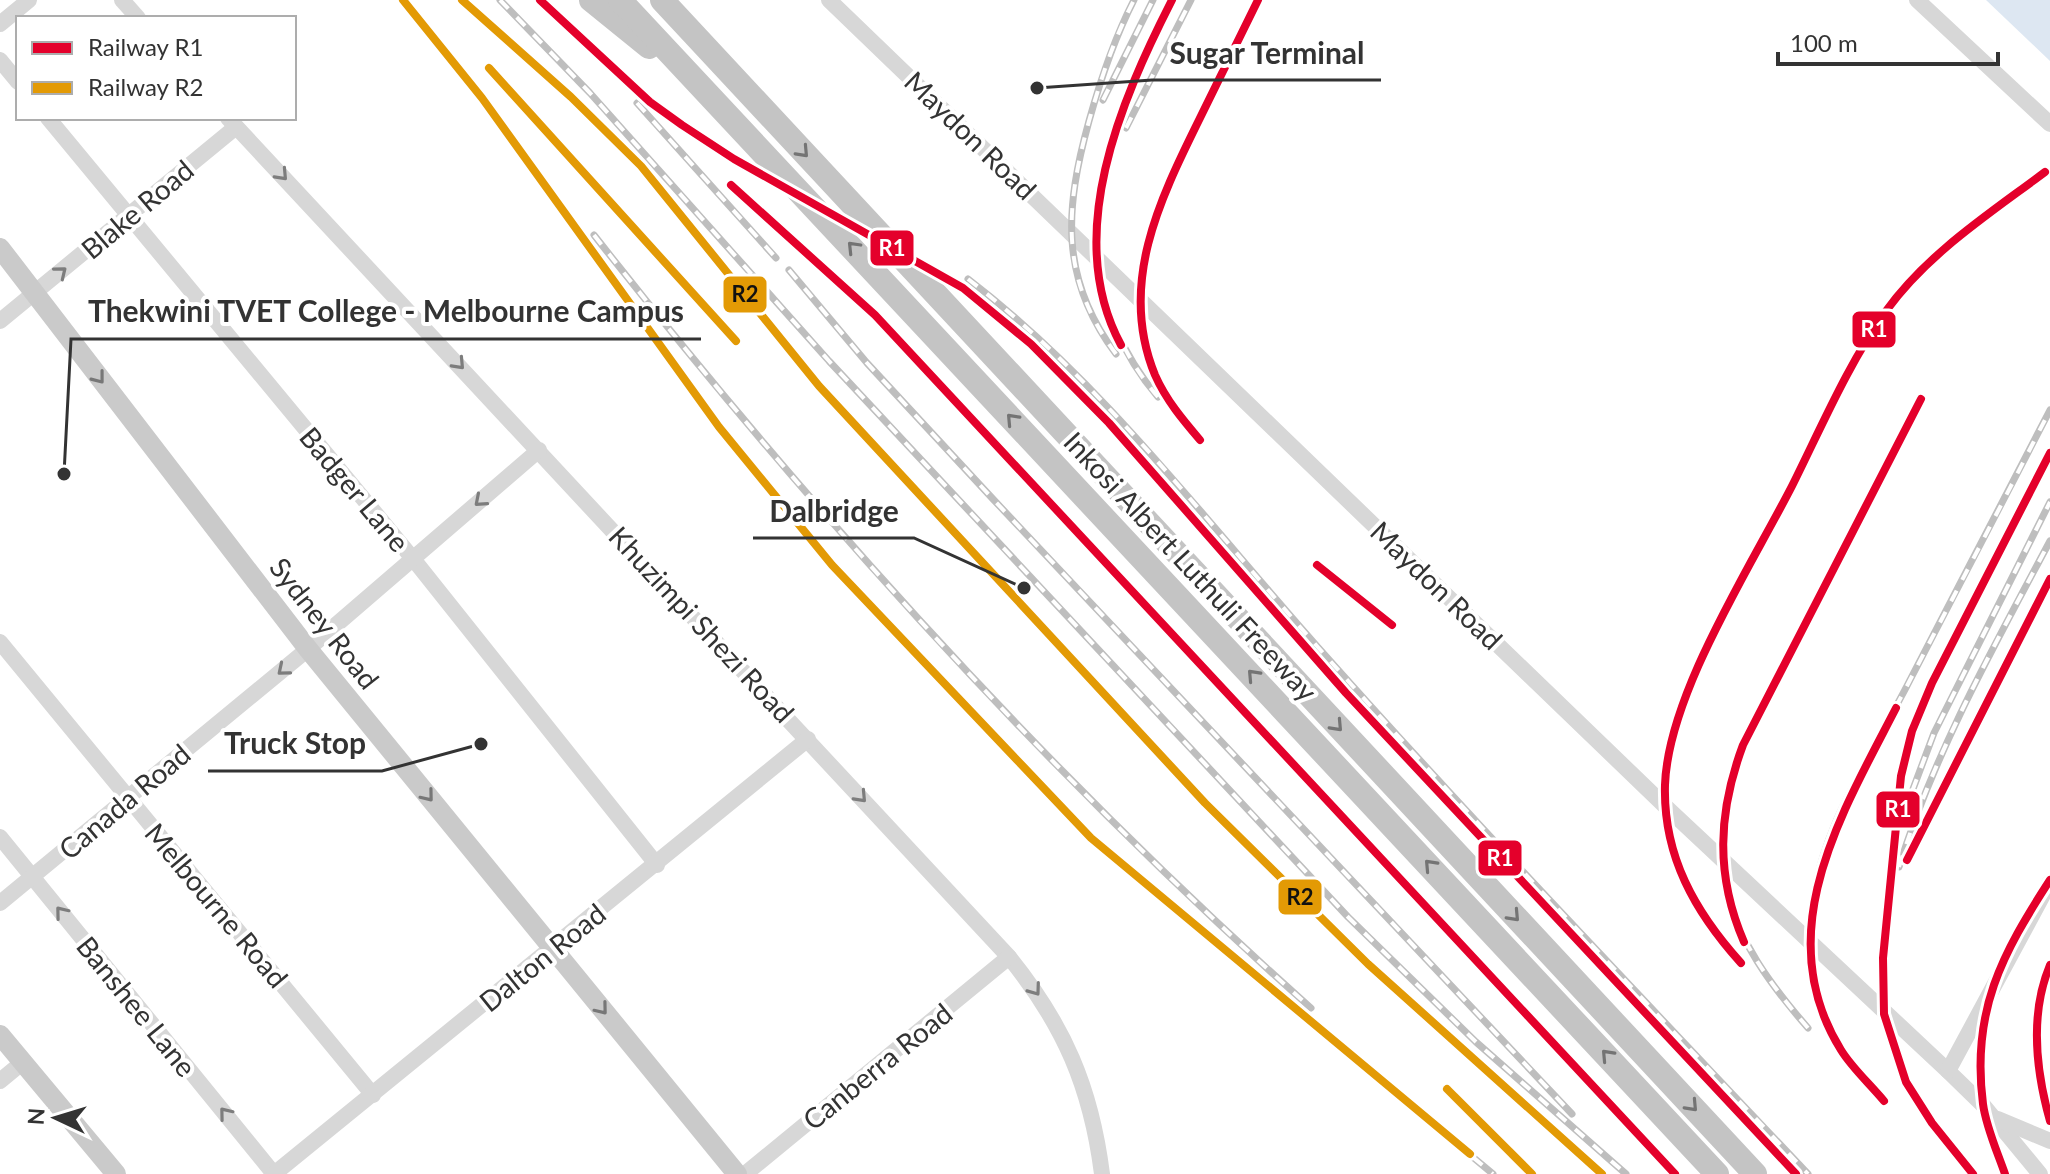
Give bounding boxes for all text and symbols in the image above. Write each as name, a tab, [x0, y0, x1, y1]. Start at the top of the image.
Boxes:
legend	[16, 16, 296, 120]
scale bar	[1778, 16, 1998, 66]
callout: Sugar Terminal	[1152, 26, 1381, 80]
text: 100 m	[1790, 28, 1858, 57]
text: Railway R1	[88, 32, 203, 61]
text: Sugar Terminal	[1169, 34, 1365, 70]
street label: Maydon Road	[898, 64, 1044, 206]
text: Railway R2	[88, 72, 203, 101]
one-way arrow	[793, 143, 808, 157]
street label: Blake Road	[74, 152, 200, 266]
one-way arrow	[272, 165, 286, 180]
line badge: R1	[869, 229, 915, 267]
text: R1	[879, 234, 905, 261]
one-way arrow	[848, 242, 862, 256]
one-way arrow	[52, 268, 67, 282]
line badge: R2	[722, 275, 768, 314]
text: R2	[732, 280, 758, 307]
callout: Thekwini TVET College - Melbourne Campus	[71, 285, 701, 339]
text: Thekwini TVET College - Melbourne Campus	[88, 292, 684, 328]
line badge: R1	[1851, 310, 1897, 349]
text: R1	[1861, 315, 1887, 342]
one-way arrow	[450, 355, 464, 370]
one-way arrow	[90, 369, 104, 384]
one-way arrow	[1008, 413, 1022, 428]
street label: Badger Lane	[293, 420, 417, 558]
street label: Inkosi Albert Luthuli Freeway	[1057, 424, 1325, 708]
callout: Dalbridge	[753, 484, 914, 538]
one-way arrow	[475, 491, 490, 506]
text: Dalbridge	[769, 492, 899, 528]
street label: Maydon Road	[1364, 514, 1510, 656]
street label: Khuzimpi Shezi Road	[602, 519, 802, 729]
street label: Sydney Road	[263, 551, 387, 695]
one-way arrow	[277, 660, 292, 675]
one-way arrow	[1247, 670, 1262, 684]
callout: Truck Stop	[208, 717, 382, 771]
one-way arrow	[1327, 717, 1342, 731]
text: Truck Stop	[224, 724, 366, 760]
street label: Canada Road	[51, 736, 197, 866]
one-way arrow	[418, 787, 433, 801]
one-way arrow	[852, 787, 866, 802]
line badge: R1	[1875, 790, 1921, 829]
text: R1	[1885, 795, 1911, 822]
street label: Melbourne Road	[138, 816, 296, 994]
line badge: R1	[1477, 839, 1523, 877]
text: R1	[1487, 844, 1513, 871]
one-way arrow	[1425, 860, 1440, 874]
line badge: R2	[1277, 878, 1323, 916]
text: R2	[1287, 883, 1313, 910]
street label: Dalton Road	[472, 896, 612, 1018]
one-way arrow	[56, 907, 71, 921]
one-way arrow	[1505, 907, 1520, 921]
street label: Banshee Lane	[70, 929, 204, 1083]
one-way arrow	[1025, 981, 1040, 996]
street label: Canberra Road	[796, 996, 958, 1136]
one-way arrow	[592, 1000, 607, 1014]
one-way arrow	[1603, 1050, 1617, 1065]
north arrow	[16, 1078, 96, 1158]
one-way arrow	[1682, 1097, 1697, 1111]
text: N	[21, 1107, 50, 1126]
one-way arrow	[220, 1108, 235, 1123]

